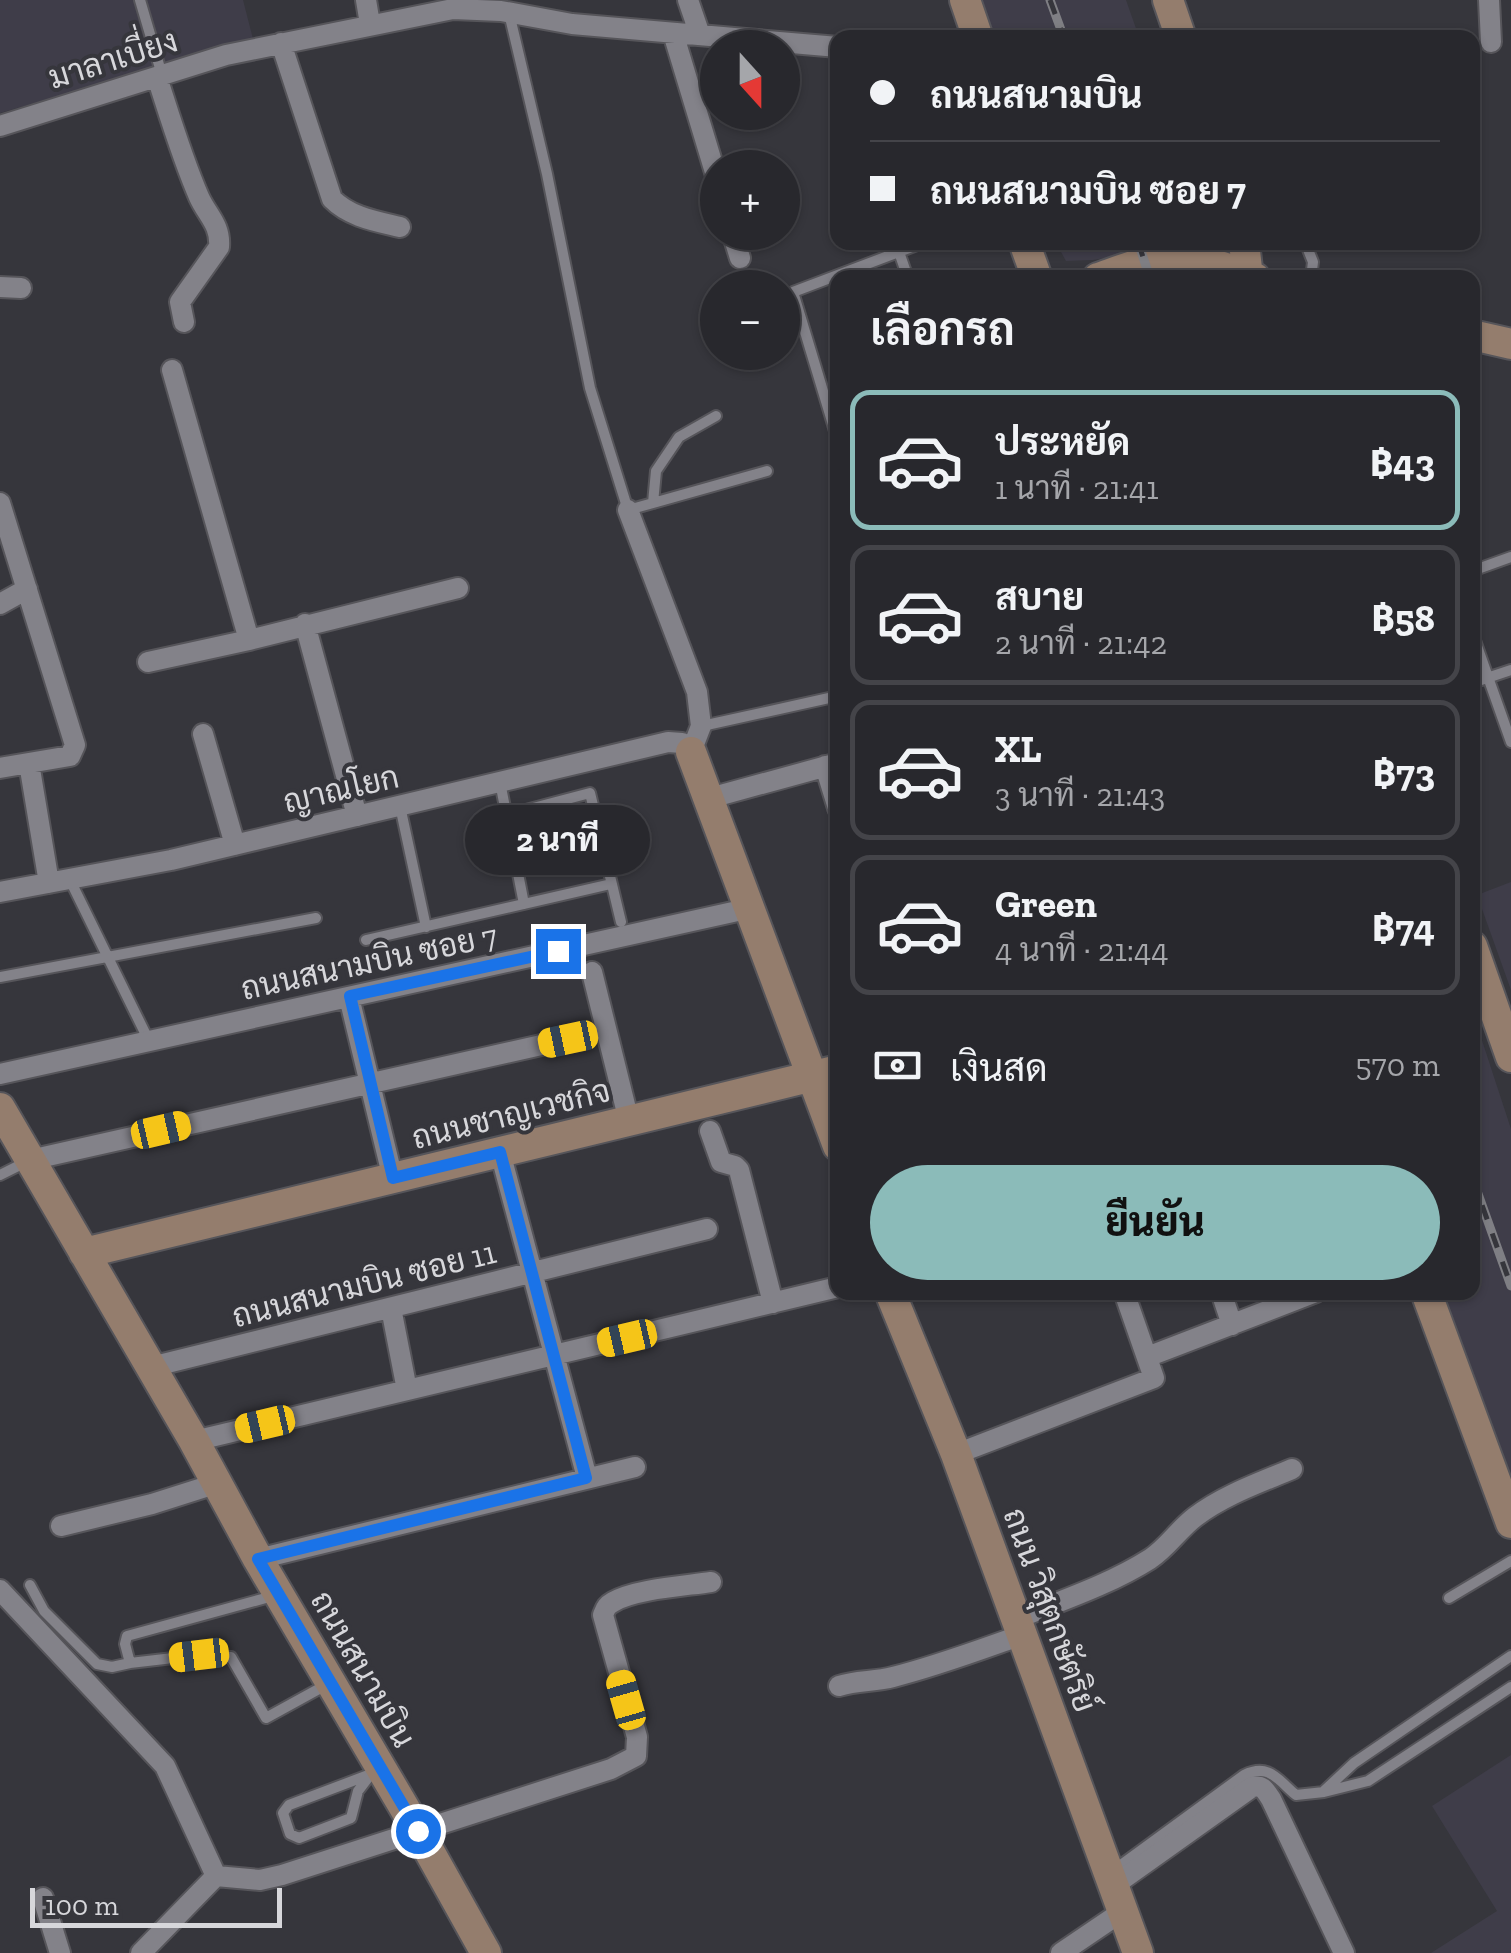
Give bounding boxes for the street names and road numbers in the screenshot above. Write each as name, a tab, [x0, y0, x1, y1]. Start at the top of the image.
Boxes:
street label: มาลาเบี่ยง	[41, 13, 182, 97]
street label: ญาณโยก	[279, 755, 403, 821]
street label: ถนนสนามบิน ซอย 7	[237, 916, 501, 1008]
street label: ถนนชาญเวชกิจ	[408, 1071, 614, 1157]
street label: ถนนสนามบิน ซอย 11	[228, 1233, 500, 1335]
street label: ถนน วิสุตกษัตริย์	[993, 1502, 1106, 1718]
street label: ถนนสนามบิน	[303, 1584, 423, 1754]

